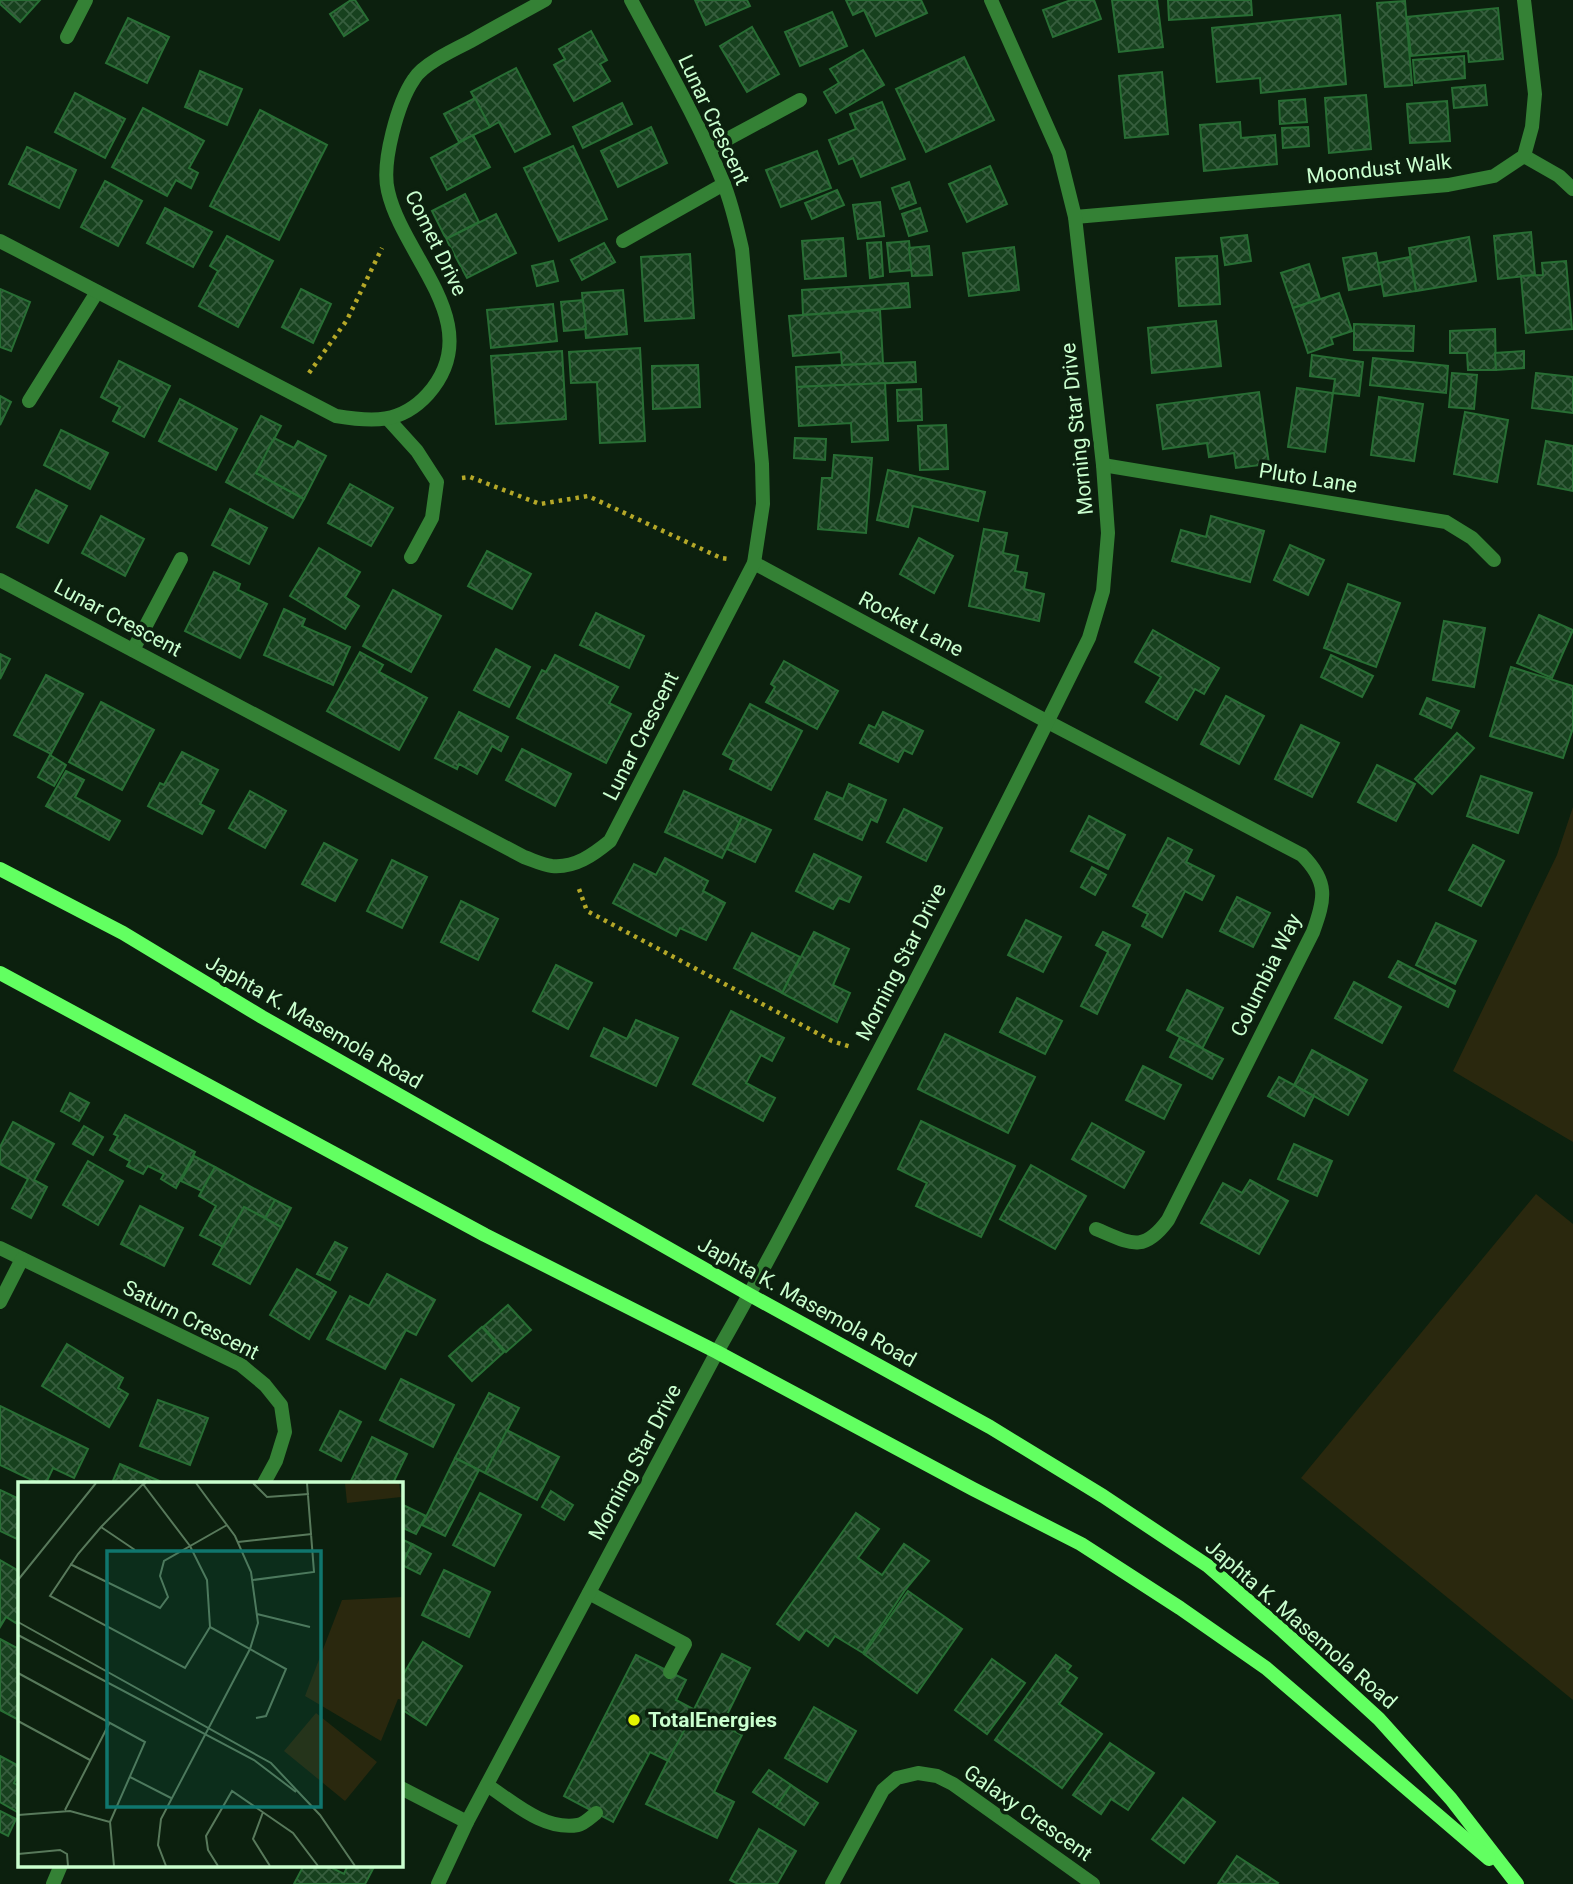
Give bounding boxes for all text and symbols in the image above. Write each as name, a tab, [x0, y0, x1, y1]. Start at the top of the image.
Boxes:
street label: Lunar Crescent	[673, 51, 755, 189]
street label: Moondust Walk	[1305, 149, 1453, 189]
street label: Comet Drive	[400, 186, 472, 300]
street label: Morning Star Drive	[1056, 342, 1098, 516]
street label: Pluto Lane	[1257, 458, 1359, 498]
street label: Lunar Crescent	[50, 574, 186, 662]
street label: Rocket Lane	[855, 586, 967, 662]
street label: Lunar Crescent	[598, 668, 684, 804]
street label: Morning Star Drive	[851, 879, 951, 1045]
street label: Columbia Way	[1226, 910, 1306, 1040]
street label: Japhta K. Masemola Road	[202, 950, 426, 1094]
street label: Japhta K. Masemola Road	[694, 1232, 920, 1372]
street label: Saturn Crescent	[119, 1275, 263, 1365]
street label: Morning Star Drive	[584, 1380, 686, 1544]
inset map	[18, 1482, 402, 1867]
street label: Japhta K. Masemola Road	[1200, 1534, 1402, 1714]
place label: TotalEnergies	[648, 1708, 777, 1732]
marker: TotalEnergies	[626, 1712, 642, 1728]
street label: Galaxy Crescent	[959, 1760, 1097, 1866]

